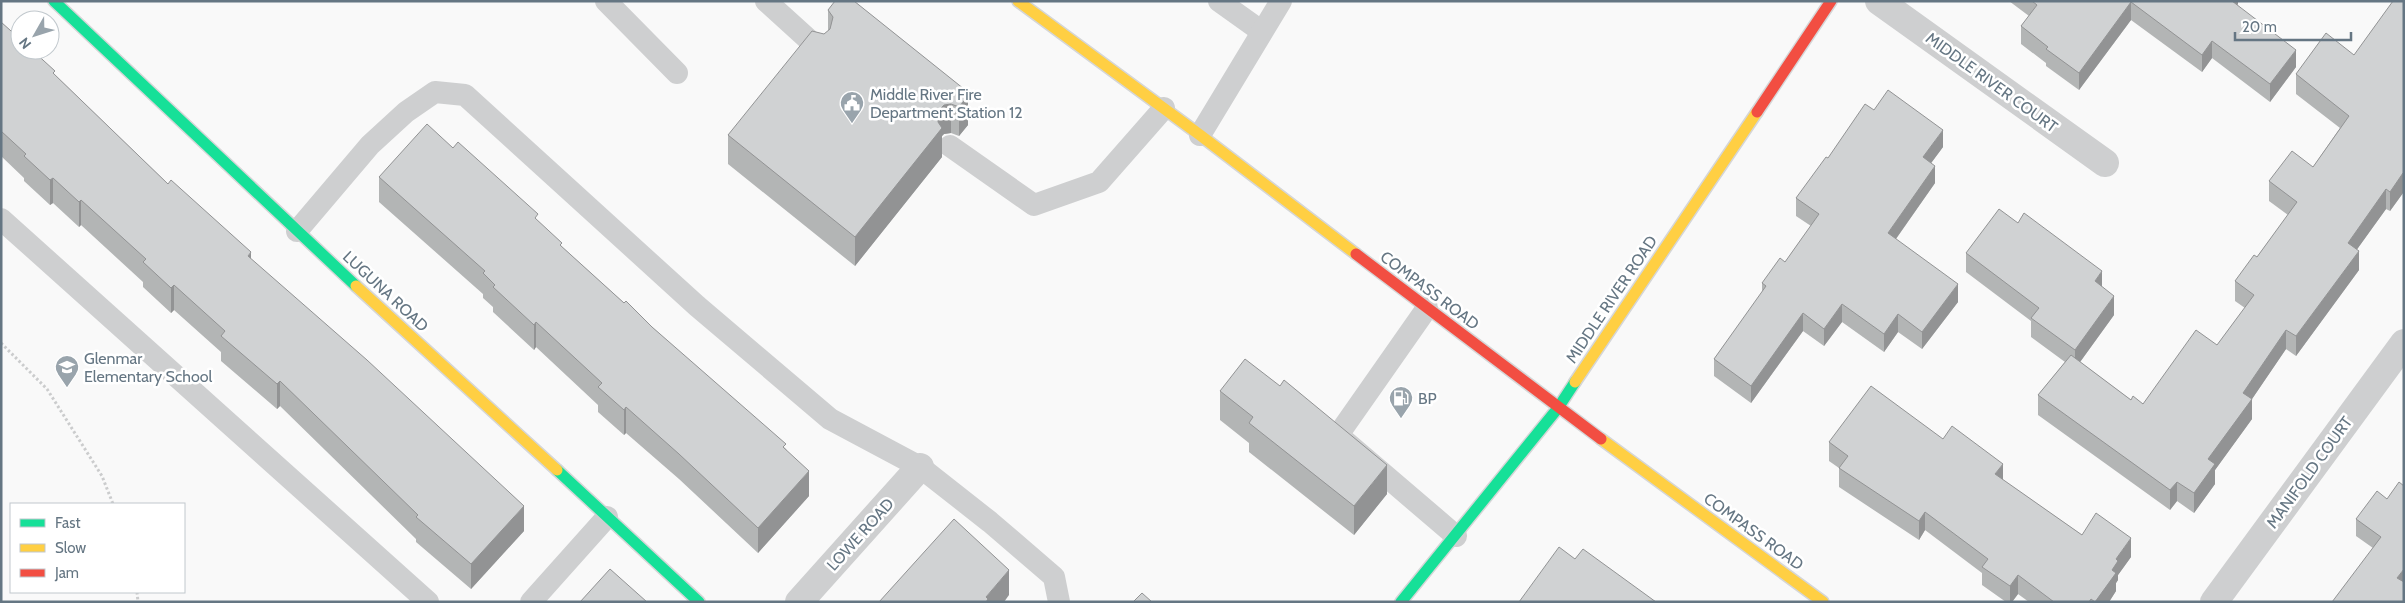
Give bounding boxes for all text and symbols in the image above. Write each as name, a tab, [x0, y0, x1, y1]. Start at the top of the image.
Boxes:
north arrow	[10, 10, 60, 60]
scale bar	[2235, 10, 2351, 42]
text: 20 m	[2242, 18, 2277, 36]
street label: MIDDLE RIVER COURT	[1922, 28, 2062, 137]
text: N	[15, 34, 35, 53]
place label: Middle River Fire Department Station 12	[870, 85, 1023, 122]
public building icon: Middle River Fire Department Station 12	[839, 90, 865, 124]
street label: MIDDLE RIVER ROAD	[1562, 232, 1661, 367]
street label: LUGUNA ROAD	[339, 247, 432, 336]
street label: COMPASS ROAD	[1377, 247, 1483, 334]
place label: Glenmar Elementary School	[84, 349, 212, 386]
school or university icon: Glenmar Elementary School	[54, 354, 80, 388]
fuel station icon: BP	[1388, 385, 1414, 419]
place label: BP	[1418, 389, 1437, 408]
street label: MANIFOLD COURT	[2262, 412, 2357, 532]
street label: COMPASS ROAD	[1700, 489, 1807, 574]
street label: LOWE ROAD	[823, 494, 898, 574]
legend	[10, 503, 185, 593]
text: Fast	[55, 514, 80, 532]
text: Slow	[55, 539, 86, 557]
text: Jam	[54, 564, 79, 582]

